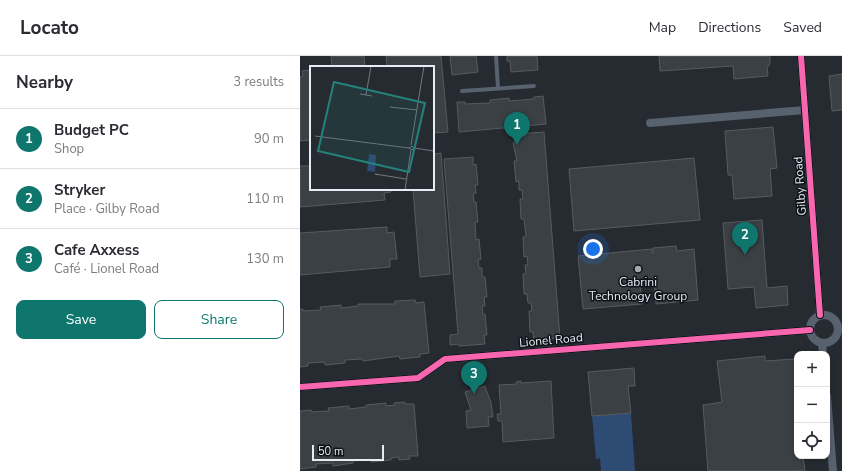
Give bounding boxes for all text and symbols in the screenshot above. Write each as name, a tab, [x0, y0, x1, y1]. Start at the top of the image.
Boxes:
text: Locato	[20, 15, 79, 41]
text: Map	[649, 18, 676, 37]
text: Directions	[698, 18, 761, 37]
text: Saved	[783, 18, 822, 37]
inset map	[310, 66, 434, 190]
text: Nearby	[16, 71, 73, 94]
text: 3 results	[233, 73, 284, 91]
pin: 1	[504, 112, 530, 145]
text: Budget PC	[54, 120, 129, 140]
text: 1	[25, 130, 33, 148]
text: 90 m	[254, 130, 284, 148]
text: Shop	[54, 140, 84, 158]
street label: Gilby Road	[790, 156, 810, 216]
text: Stryker	[54, 180, 105, 200]
text: 2	[25, 190, 33, 208]
text: 110 m	[246, 190, 284, 208]
text: Place · Gilby Road	[54, 200, 159, 218]
pin: 2	[732, 222, 758, 255]
your location	[583, 239, 603, 259]
text: Cafe Axxess	[54, 240, 139, 260]
text: 3	[25, 250, 33, 268]
text: 130 m	[246, 250, 284, 268]
text: Café · Lionel Road	[54, 260, 159, 278]
marker: Cabrini Technology Group	[633, 264, 643, 274]
place label: Cabrini Technology Group	[589, 274, 687, 304]
button: Save	[16, 300, 146, 339]
button: Share	[154, 300, 284, 339]
street label: Lionel Road	[519, 329, 583, 351]
map controls	[794, 351, 830, 459]
button: +	[794, 351, 830, 387]
pin: 3	[461, 361, 487, 394]
button: −	[794, 387, 830, 423]
button: locate	[794, 423, 830, 459]
scale bar	[312, 443, 384, 462]
text: 50 m	[318, 444, 343, 459]

